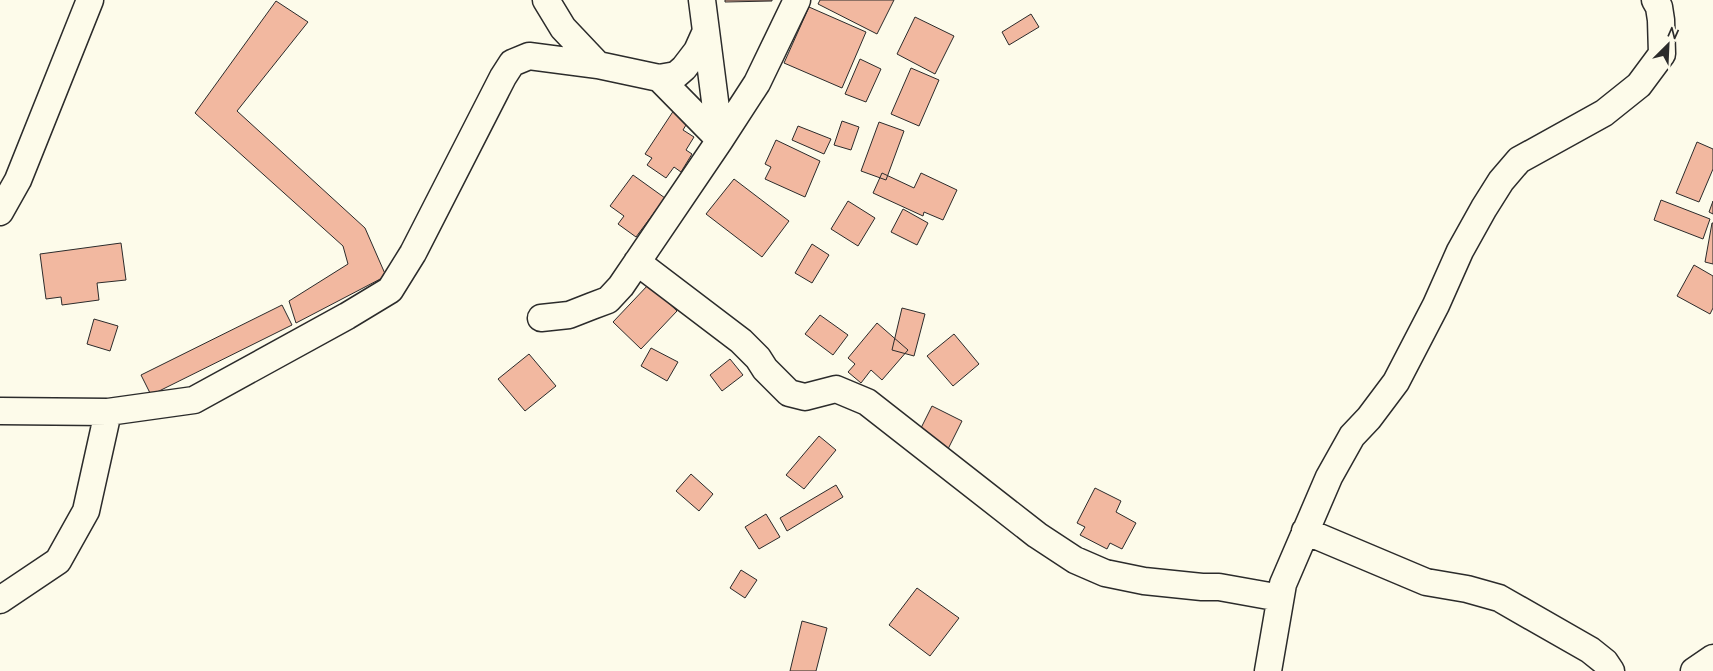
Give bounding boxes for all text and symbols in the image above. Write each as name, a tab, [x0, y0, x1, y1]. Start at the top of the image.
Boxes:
north arrow	[1643, 20, 1693, 70]
text: N	[1665, 23, 1682, 43]

